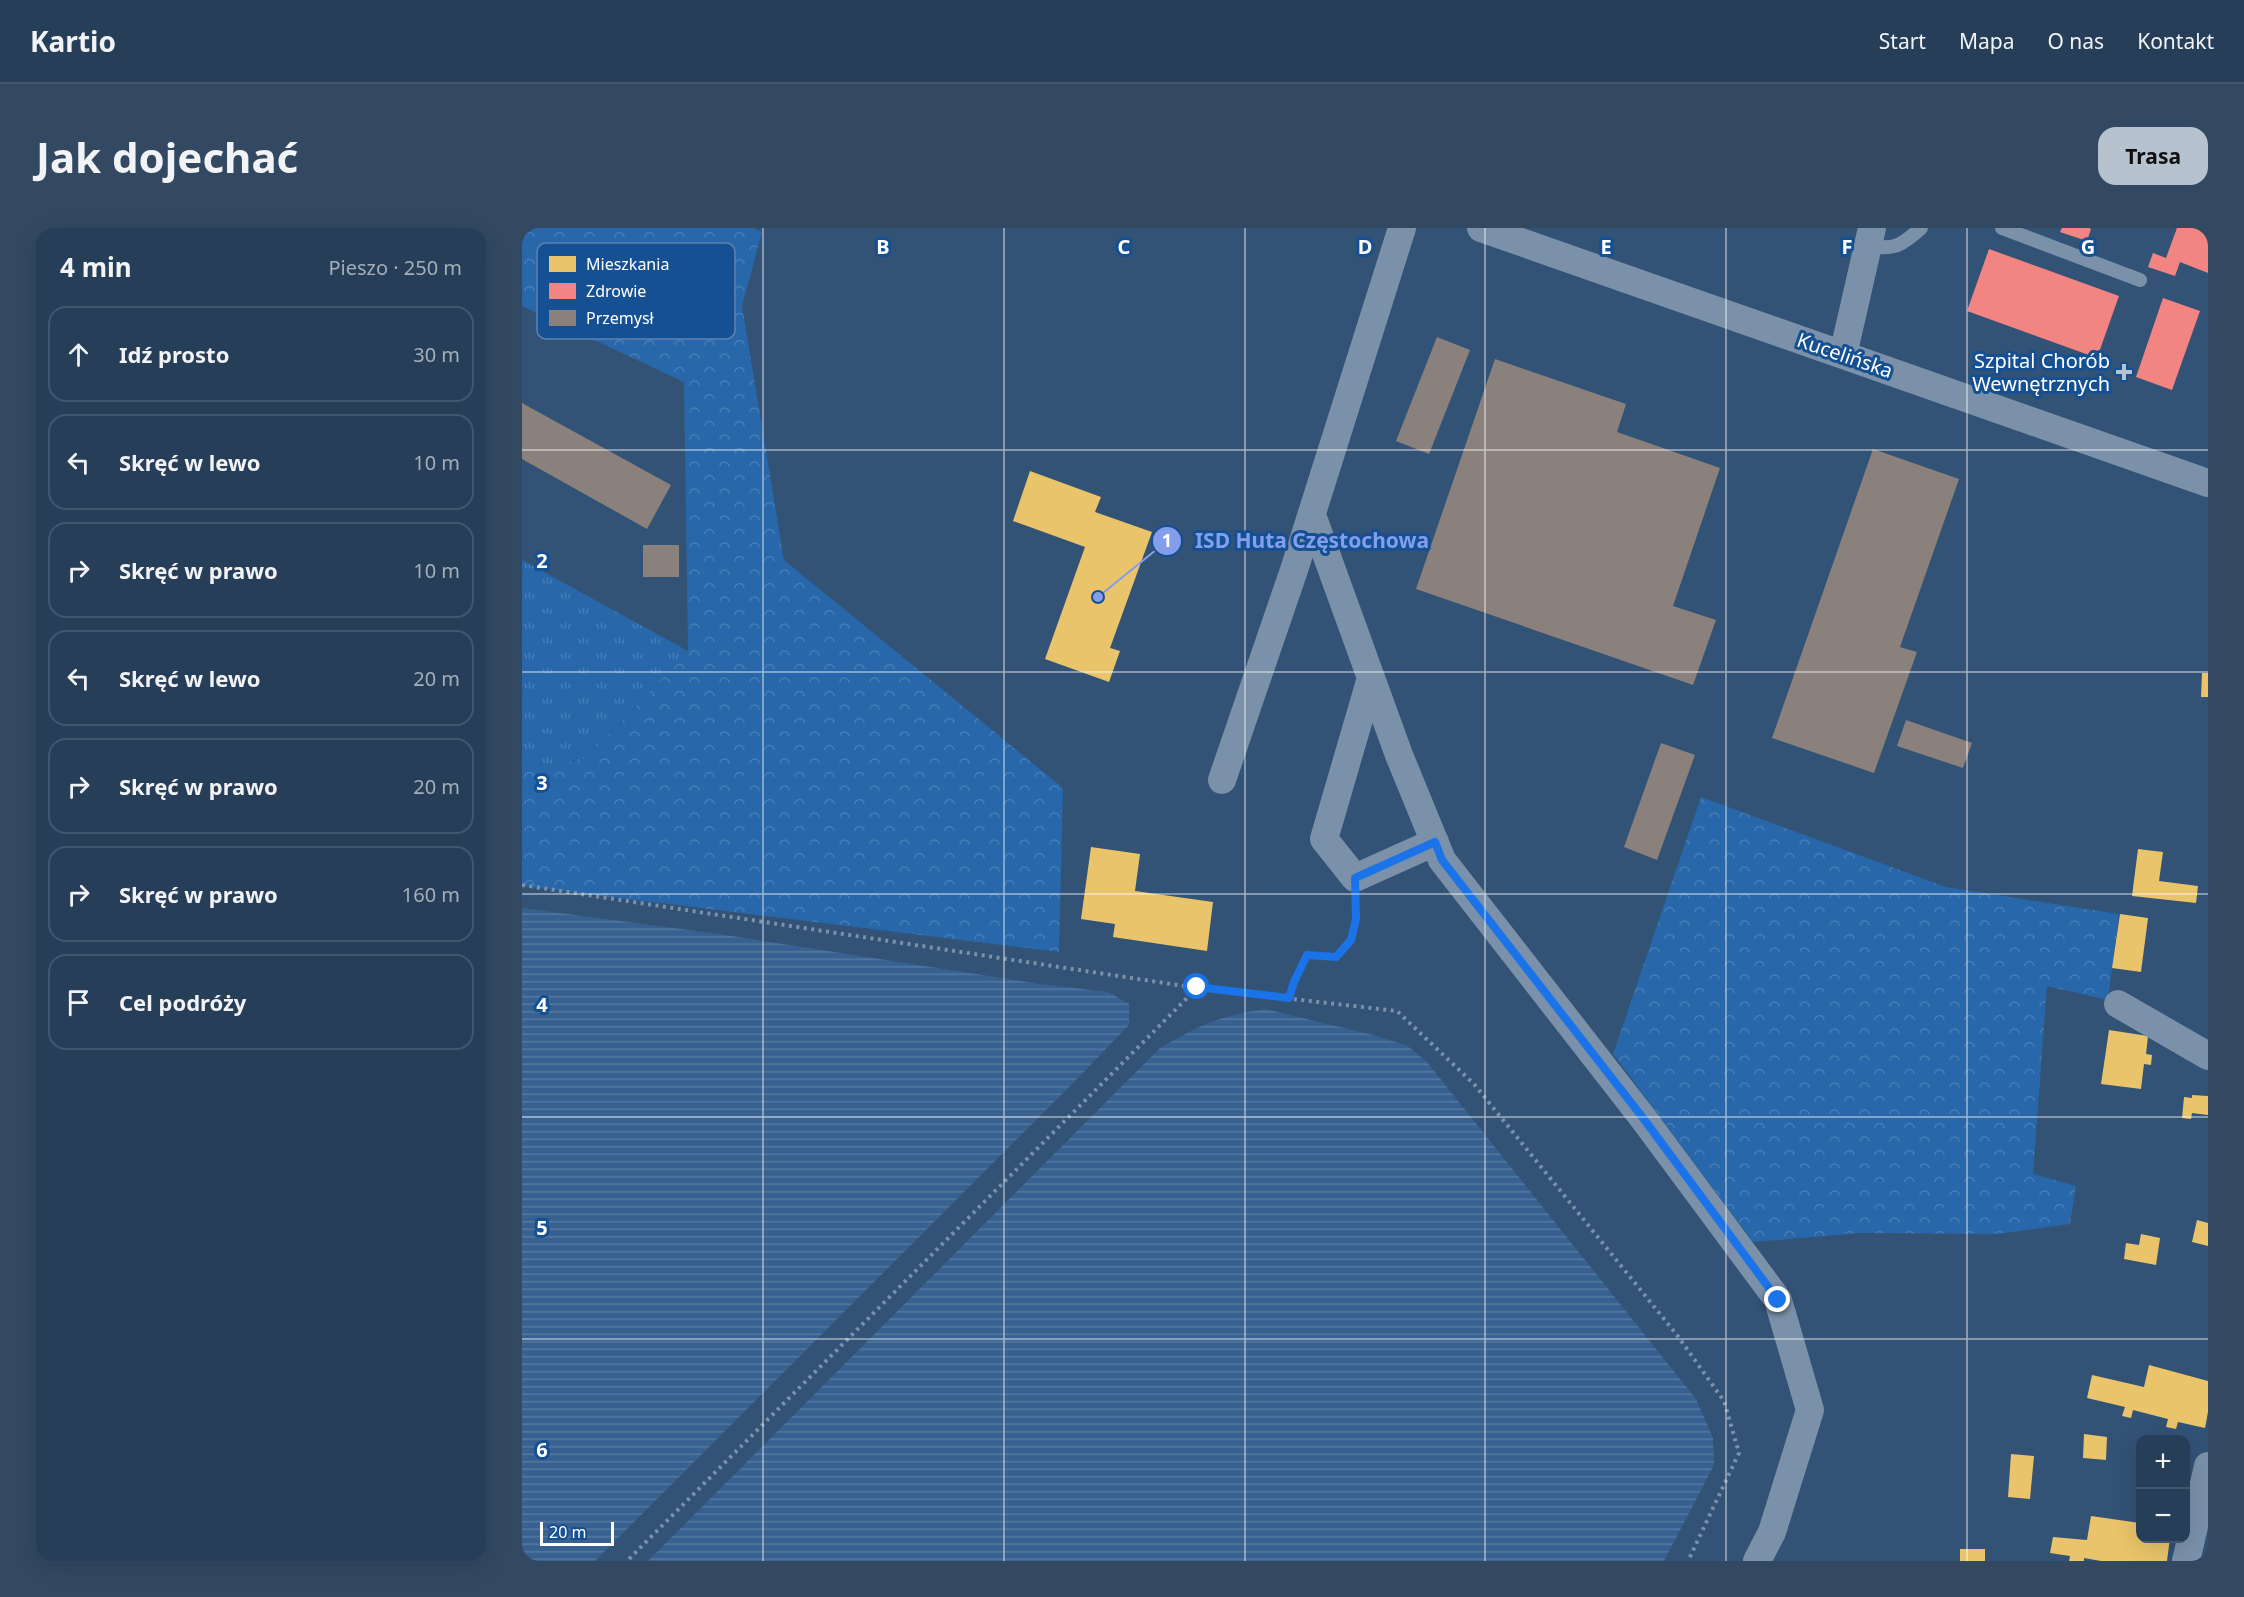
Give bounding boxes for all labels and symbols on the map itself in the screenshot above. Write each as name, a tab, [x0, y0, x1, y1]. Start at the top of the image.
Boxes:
text: B	[876, 233, 890, 260]
text: C	[1118, 233, 1131, 260]
text: D	[1358, 233, 1372, 260]
text: E	[1600, 233, 1612, 260]
text: F	[1842, 233, 1852, 260]
text: G	[2081, 233, 2095, 260]
legend	[537, 243, 735, 339]
text: Mieszkania	[586, 253, 669, 275]
text: Zdrowie	[586, 280, 646, 302]
text: Przemysł	[586, 307, 655, 329]
street label: Kucelińska	[1793, 326, 1897, 384]
place label: Szpital Chorób Wewnętrznych	[1972, 347, 2110, 397]
marker: Szpital Chorób Wewnętrznych	[2115, 363, 2133, 381]
callout: ISD Huta Częstochowa	[1152, 521, 1441, 560]
text: ISD Huta Częstochowa	[1195, 526, 1429, 554]
text: 1	[1162, 528, 1172, 552]
text: 2	[536, 547, 548, 574]
text: 3	[536, 769, 548, 796]
route start	[1183, 973, 1209, 999]
text: 4	[536, 991, 548, 1018]
text: 5	[536, 1214, 548, 1241]
route end	[1764, 1286, 1790, 1312]
text: 6	[536, 1436, 548, 1463]
scale bar	[540, 1519, 614, 1546]

